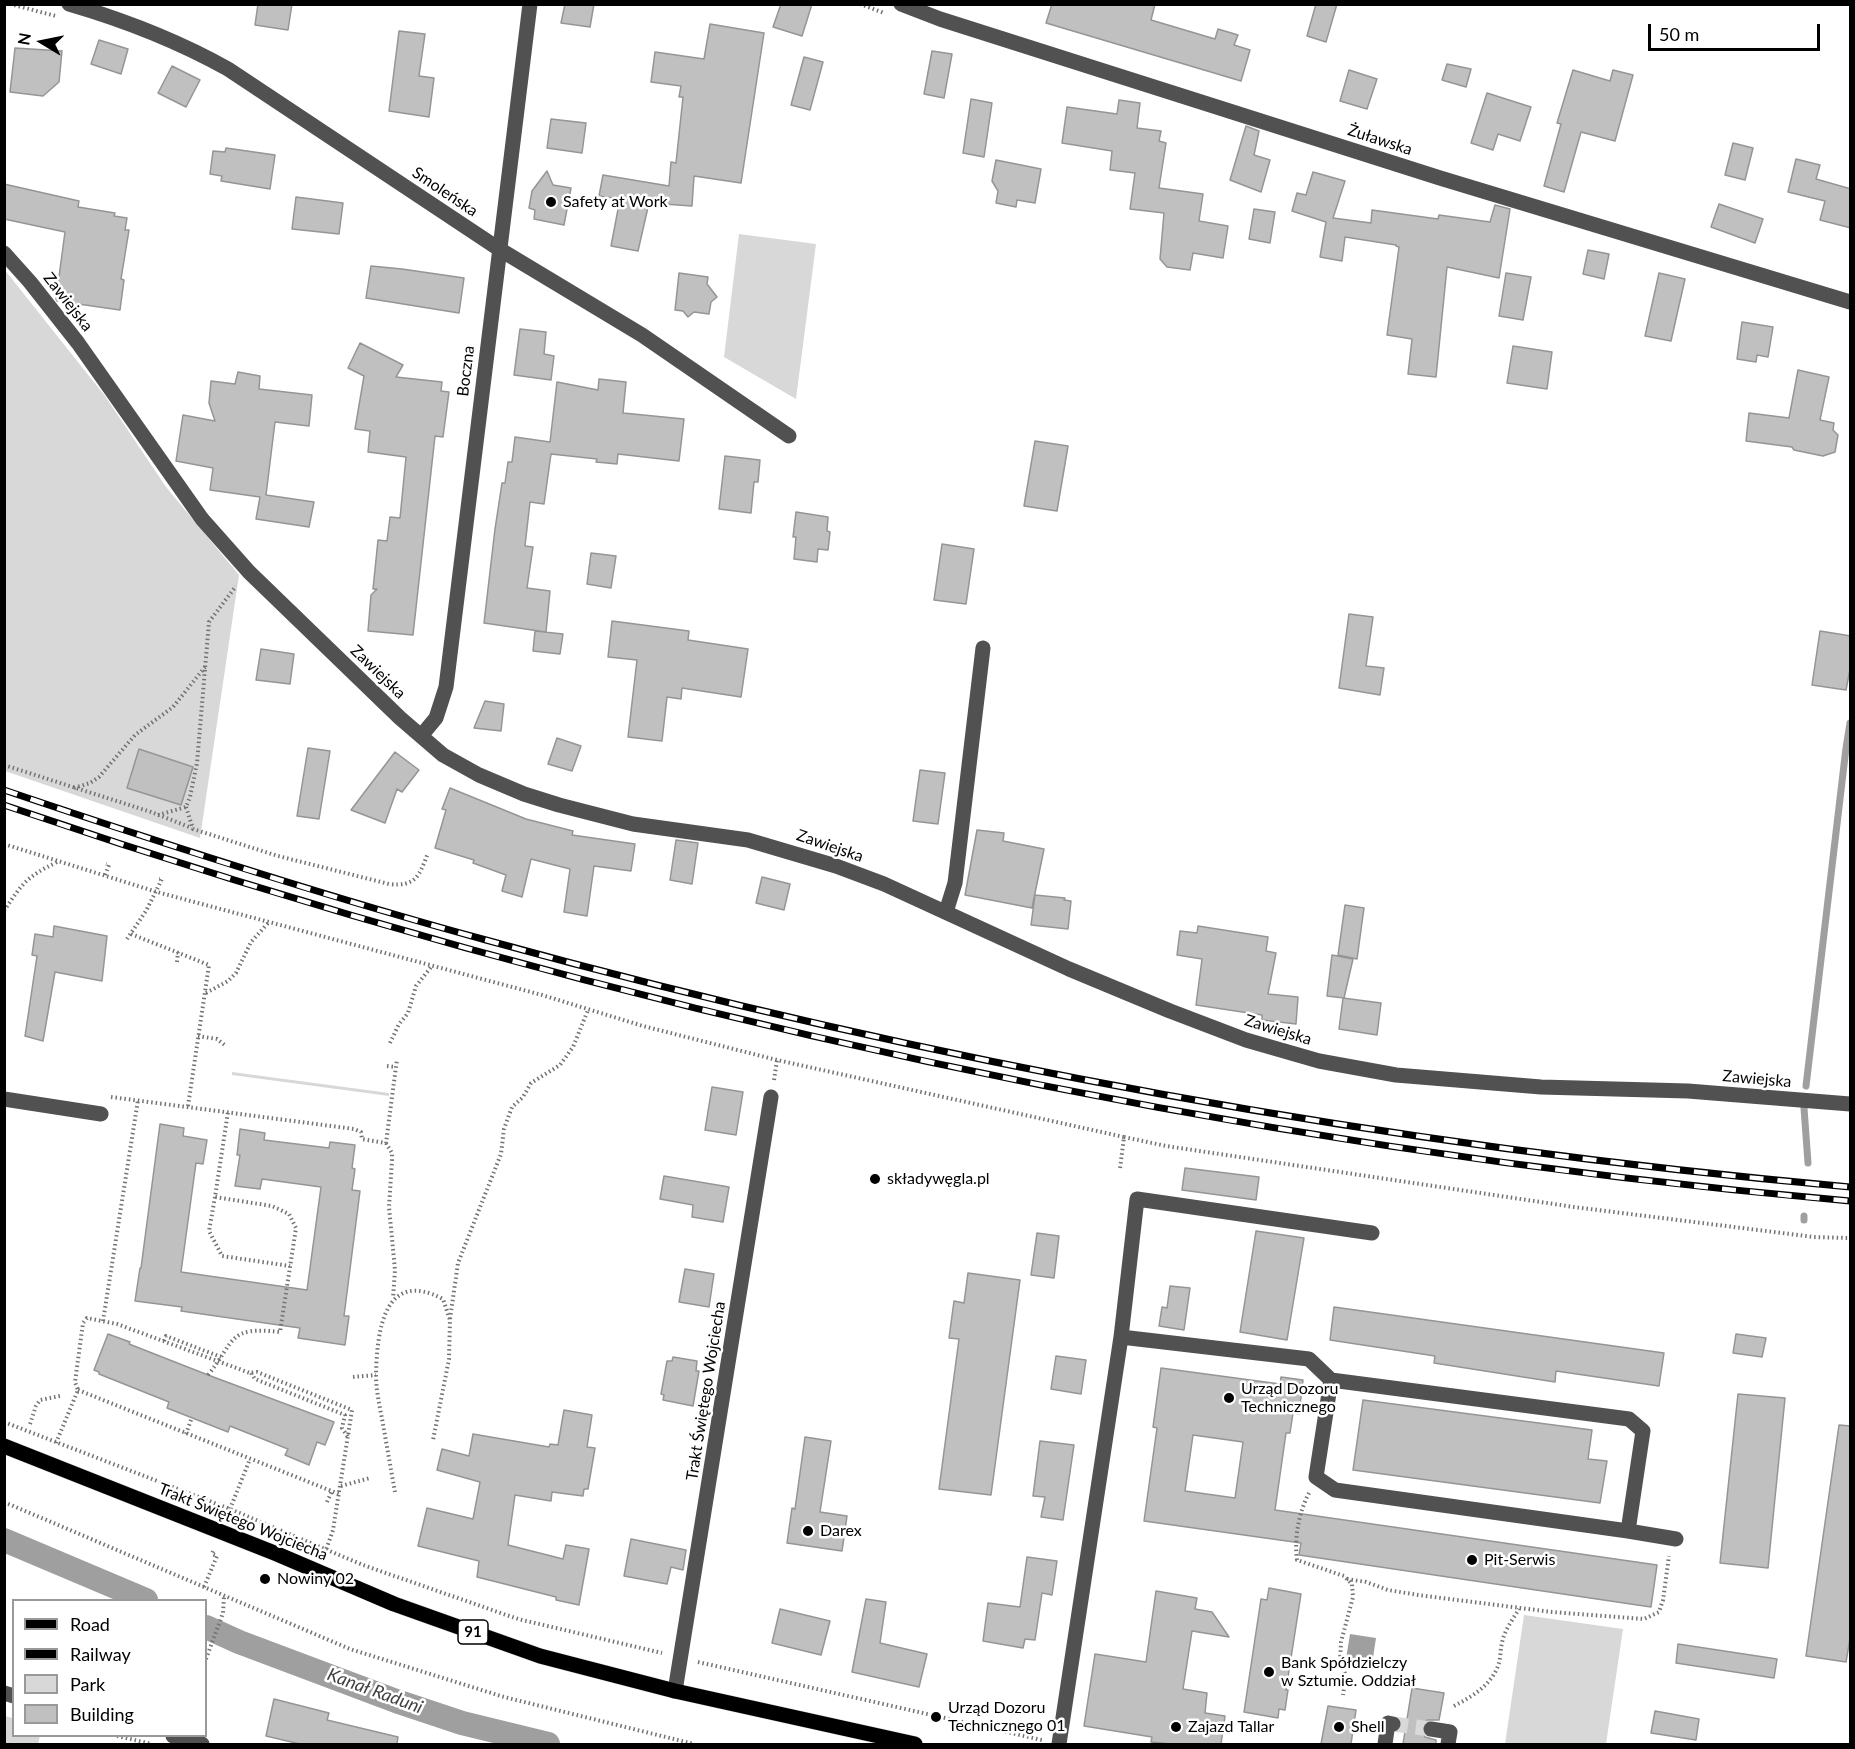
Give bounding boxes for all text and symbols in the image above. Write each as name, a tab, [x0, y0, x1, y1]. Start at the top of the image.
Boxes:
north arrow	[12, 12, 72, 72]
scale bar	[1651, 12, 1824, 50]
text: 50 m	[1659, 23, 1699, 45]
text: N	[13, 31, 34, 47]
street label: Żuławska	[1345, 121, 1415, 159]
street label: Smoleńska	[409, 163, 481, 221]
place label: Safety at Work	[563, 192, 668, 212]
marker: Safety at Work	[544, 195, 558, 209]
street label: Zawiejska	[39, 269, 97, 335]
street label: Boczna	[453, 344, 479, 398]
street label: Zawiejska	[346, 641, 410, 703]
street label: Zawiejska	[794, 826, 866, 866]
street label: Zawiejska	[1242, 1011, 1314, 1049]
street label: Zawiejska	[1722, 1066, 1792, 1092]
place label: składywęgla.pl	[887, 1169, 990, 1189]
marker: składywęgla.pl	[868, 1172, 882, 1186]
street label: Trakt Świętego Wojciecha	[682, 1300, 730, 1482]
place label: Urząd Dozoru Technicznego	[1241, 1379, 1338, 1417]
marker: Urząd Dozoru Technicznego	[1222, 1391, 1236, 1405]
street label: Trakt Świętego Wojciecha	[155, 1479, 331, 1565]
place label: Darex	[820, 1521, 862, 1541]
marker: Darex	[801, 1524, 815, 1538]
place label: Pit-Serwis	[1484, 1550, 1555, 1570]
marker: Pit-Serwis	[1465, 1553, 1479, 1567]
place label: Nowiny 02	[277, 1569, 354, 1589]
marker: Nowiny 02	[258, 1572, 272, 1586]
legend	[12, 1599, 207, 1737]
text: Road	[70, 1613, 110, 1635]
road number: 91	[458, 1620, 488, 1644]
text: Railway	[70, 1643, 131, 1665]
place label: Bank Spółdzielczy w Sztumie. Oddział	[1281, 1653, 1416, 1691]
water label: Kanał Raduni	[324, 1664, 426, 1718]
marker: Bank Spółdzielczy w Sztumie. Oddział	[1262, 1665, 1276, 1679]
text: Park	[70, 1673, 105, 1695]
place label: Urząd Dozoru Technicznego 01	[948, 1698, 1065, 1736]
text: Building	[70, 1703, 134, 1725]
marker: Urząd Dozoru Technicznego 01	[929, 1710, 943, 1724]
place label: Zajazd Tallar	[1188, 1717, 1274, 1737]
place label: Shell	[1351, 1717, 1384, 1737]
marker: Zajazd Tallar	[1169, 1720, 1183, 1734]
marker: Shell	[1332, 1720, 1346, 1734]

